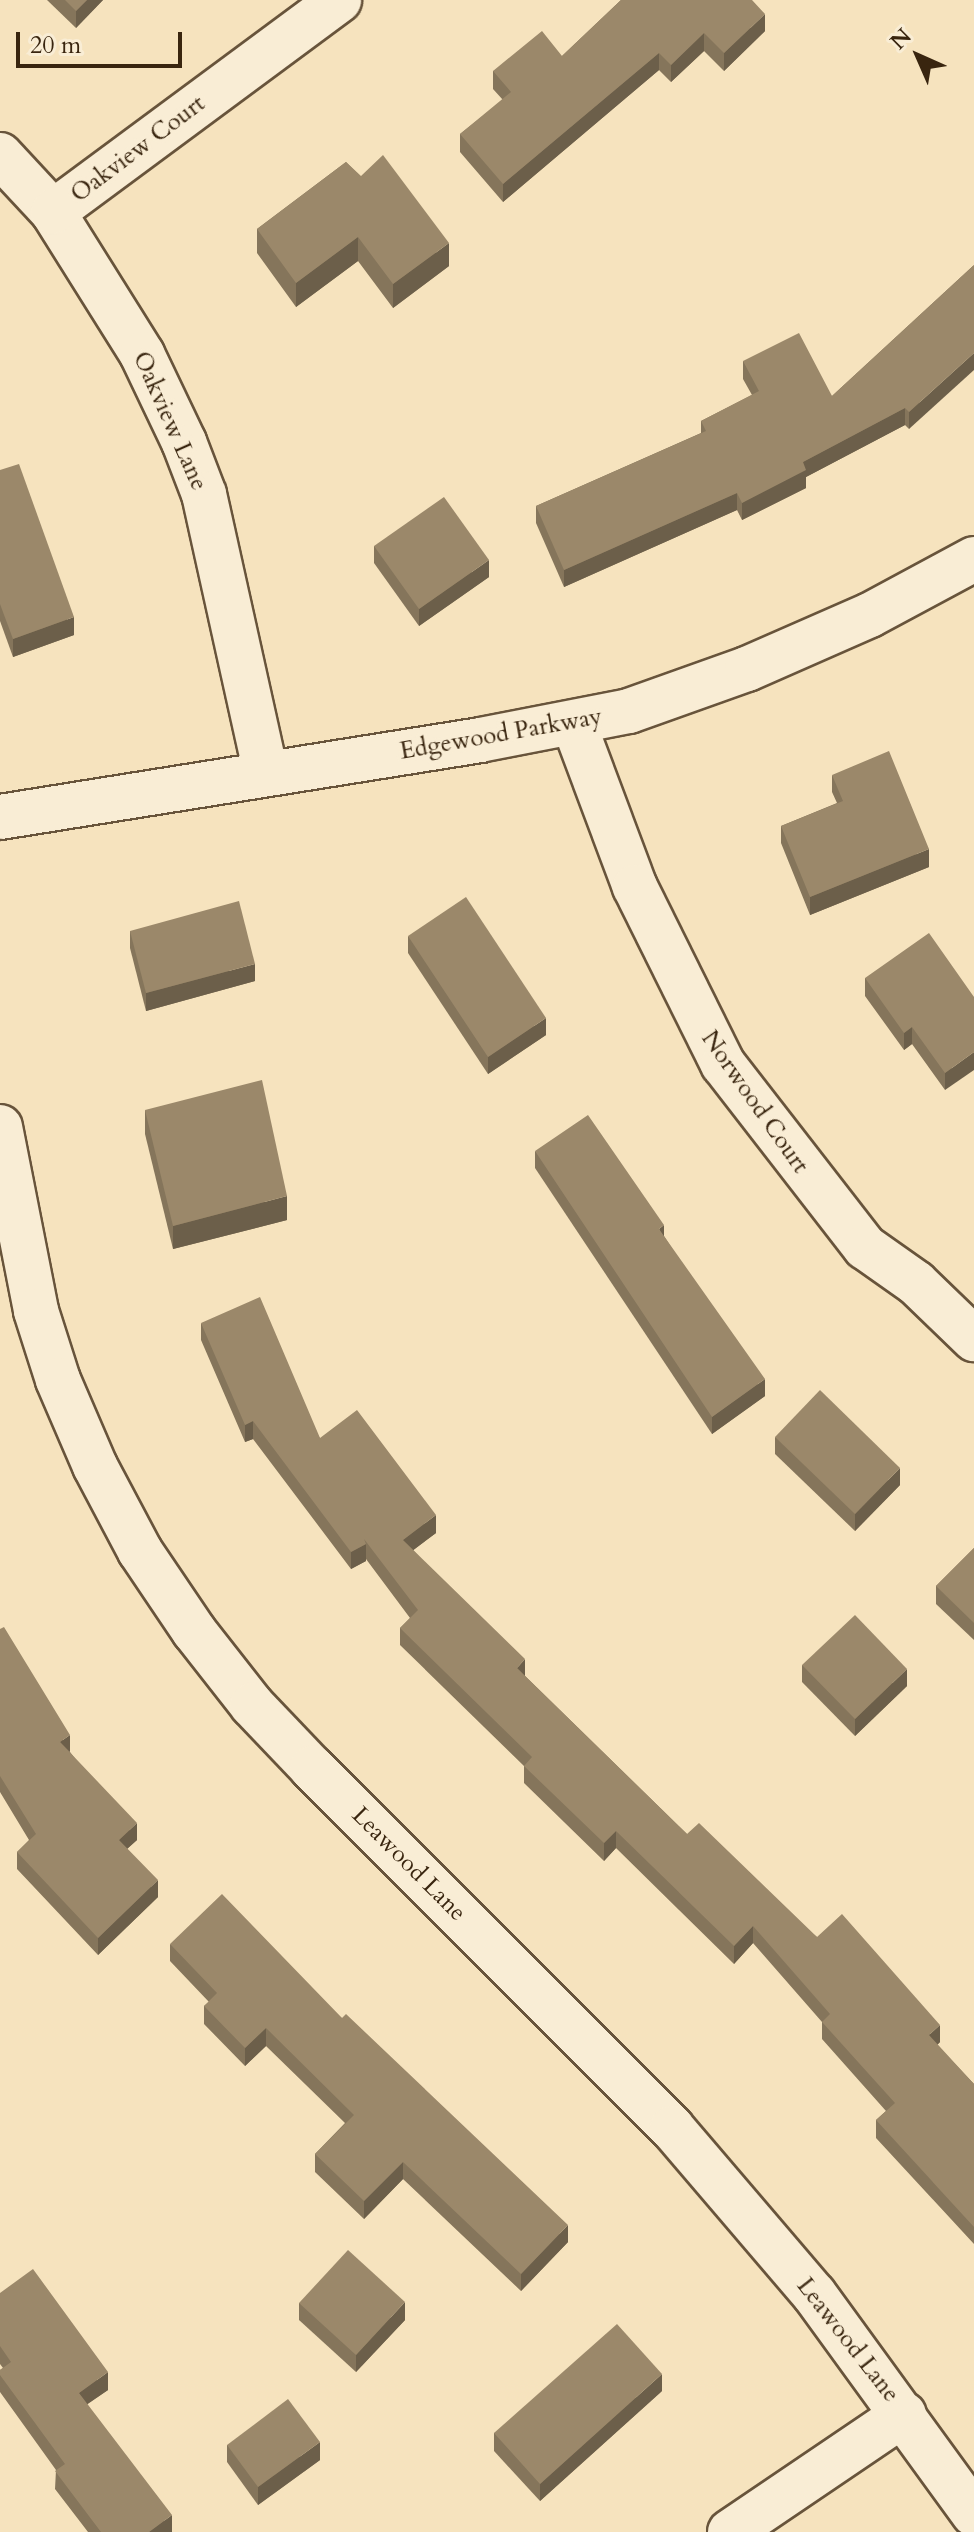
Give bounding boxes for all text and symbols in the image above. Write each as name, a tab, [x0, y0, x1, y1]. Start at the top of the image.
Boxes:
scale bar	[20, 16, 186, 66]
north arrow	[878, 16, 958, 96]
text: N	[884, 22, 918, 56]
text: 20 m	[30, 29, 81, 62]
street label: Oakview Court	[65, 89, 211, 209]
street label: Oakview Lane	[127, 347, 213, 495]
street label: Edgewood Parkway	[398, 702, 604, 766]
street label: Norwood Court	[695, 1025, 815, 1179]
street label: Leawood Lane	[346, 1801, 472, 1927]
street label: Leawood Lane	[791, 2272, 905, 2408]

